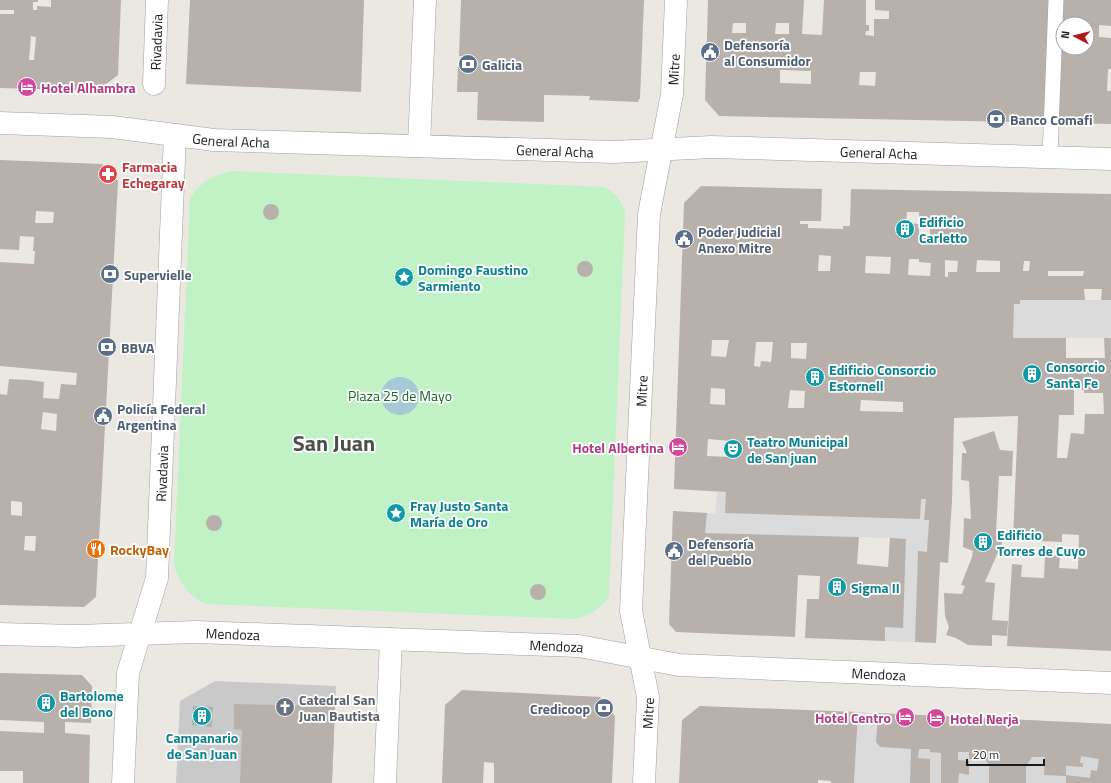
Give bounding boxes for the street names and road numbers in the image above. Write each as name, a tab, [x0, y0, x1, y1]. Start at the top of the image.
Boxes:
street label: Rivadavia	[144, 13, 167, 71]
street label: Mitre	[662, 53, 684, 86]
street label: General Acha	[191, 127, 270, 152]
street label: General Acha	[516, 139, 594, 162]
street label: General Acha	[840, 140, 918, 164]
street label: Mitre	[630, 375, 652, 407]
street label: Rivadavia	[150, 445, 173, 502]
street label: Mendoza	[205, 622, 260, 645]
street label: Mendoza	[529, 634, 586, 657]
street label: Mendoza	[851, 662, 906, 685]
street label: Mitre	[636, 697, 658, 729]

